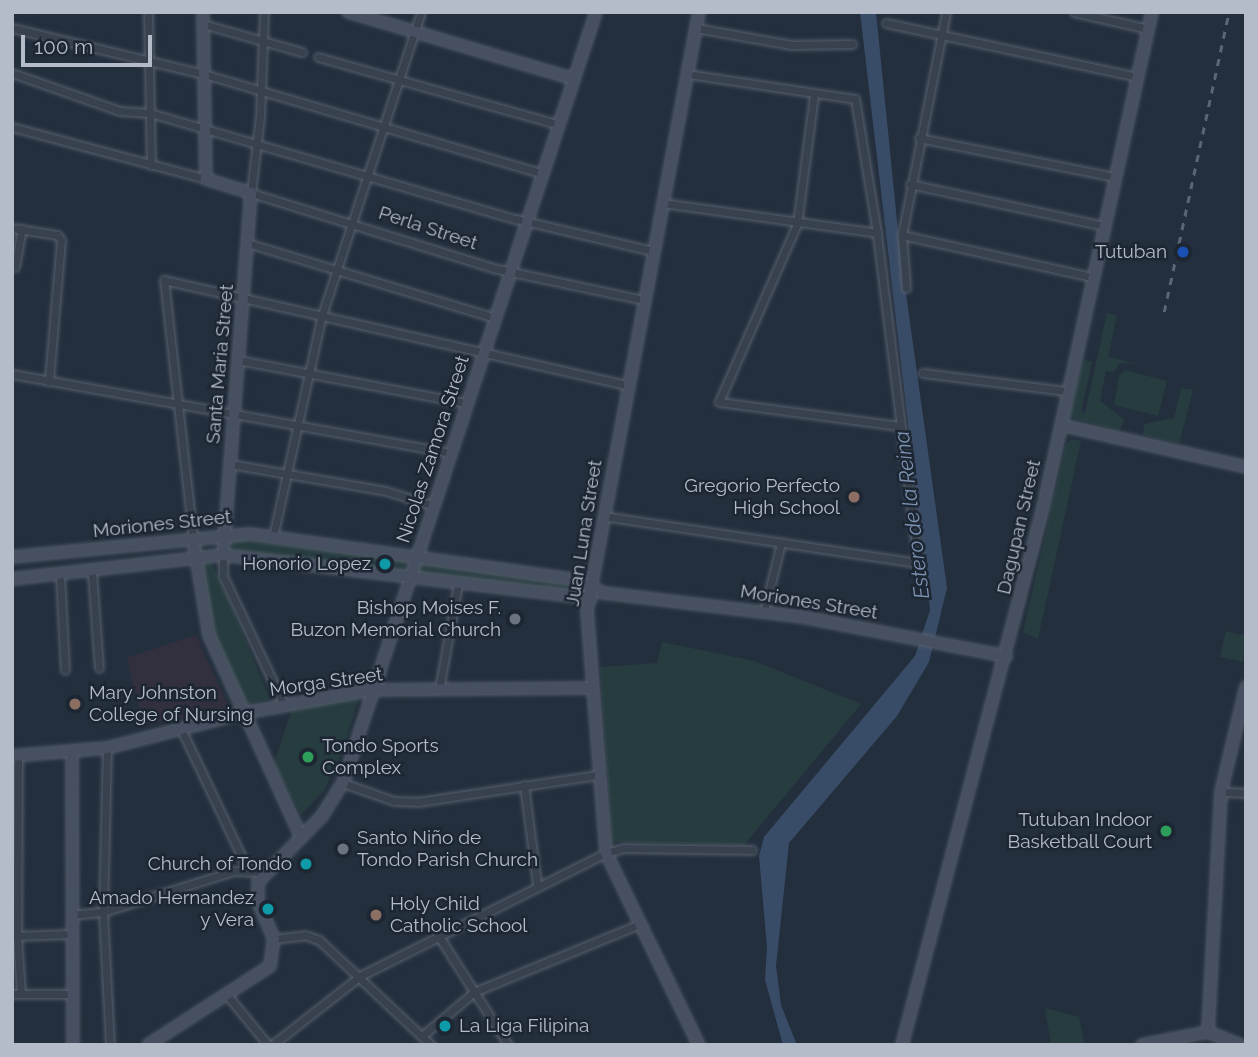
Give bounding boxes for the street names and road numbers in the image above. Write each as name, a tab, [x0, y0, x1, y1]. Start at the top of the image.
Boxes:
street label: Perla Street	[376, 201, 480, 255]
street label: Santa Maria Street	[202, 283, 238, 445]
street label: Nicolas Zamora Street	[392, 352, 474, 546]
street label: Dagupan Street	[992, 457, 1046, 597]
street label: Juan Luna Street	[561, 458, 607, 608]
street label: Moriones Street	[92, 505, 232, 543]
street label: Moriones Street	[739, 580, 879, 624]
street label: Morga Street	[268, 663, 384, 701]

